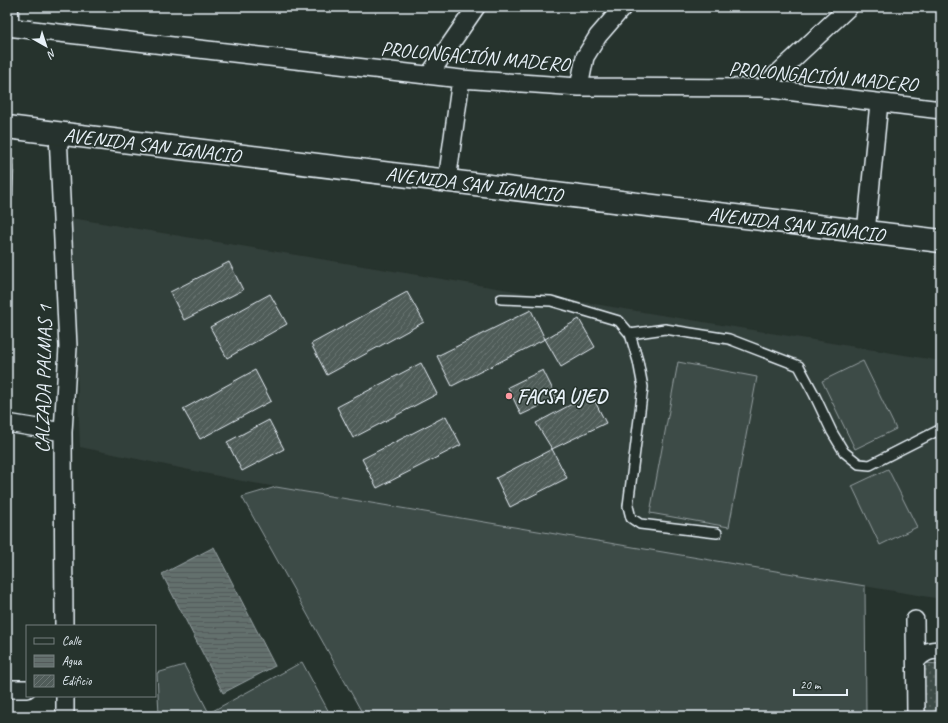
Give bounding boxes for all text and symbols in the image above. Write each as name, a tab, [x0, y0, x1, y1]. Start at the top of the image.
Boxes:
north arrow	[26, 26, 66, 66]
street label: PROLONGACIÓN MADERO	[380, 36, 572, 77]
text: N	[44, 46, 59, 63]
street label: PROLONGACIÓN MADERO	[728, 56, 920, 97]
street label: AVENIDA SAN IGNACIO	[62, 122, 244, 169]
street label: AVENIDA SAN IGNACIO	[384, 161, 566, 208]
street label: AVENIDA SAN IGNACIO	[706, 201, 888, 248]
street label: CALZADA PALMAS 1	[30, 304, 57, 453]
place label: FACSA UJED	[517, 384, 609, 409]
marker: FACSA UJED	[504, 391, 514, 401]
legend	[26, 625, 156, 697]
text: Calle	[62, 633, 82, 649]
text: Agua	[62, 653, 83, 669]
scale bar	[794, 671, 847, 697]
text: Edificio	[62, 673, 92, 689]
text: 20 m	[800, 677, 822, 693]

